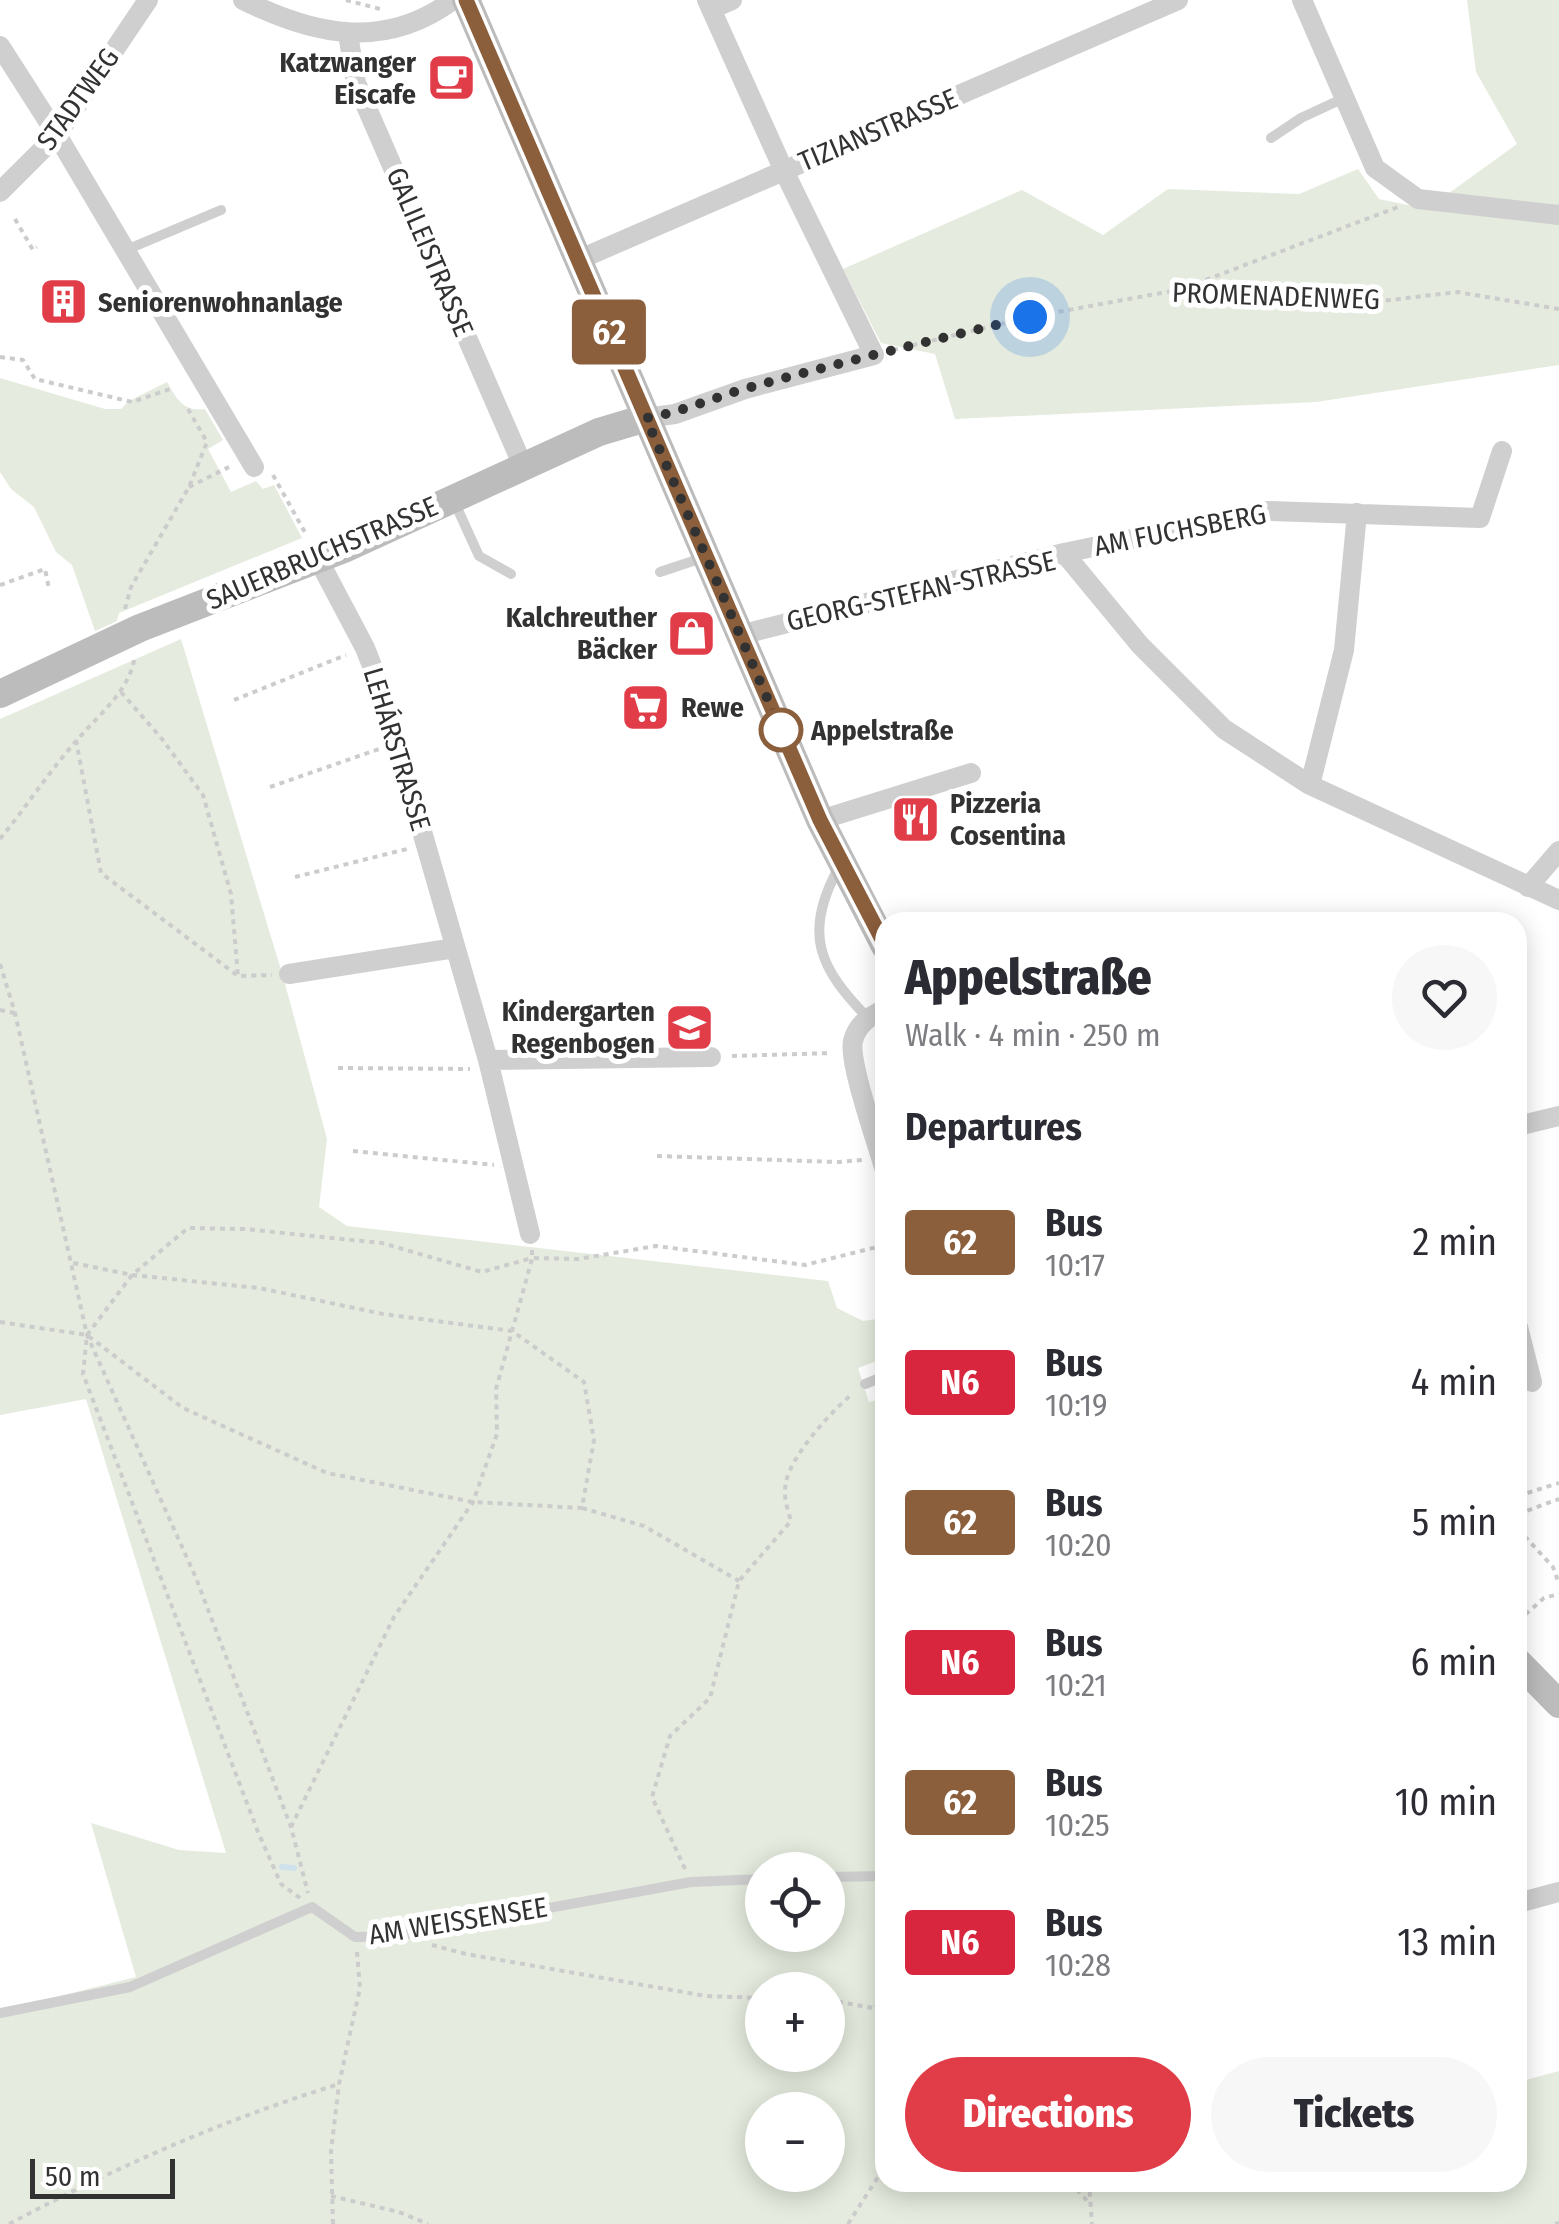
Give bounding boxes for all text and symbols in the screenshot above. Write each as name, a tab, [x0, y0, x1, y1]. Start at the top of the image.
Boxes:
street label: STADTWEG	[30, 42, 126, 156]
place label: Katzwanger Eiscafe	[279, 46, 417, 111]
cafe icon: Katzwanger Eiscafe	[425, 52, 477, 104]
street label: TIZIANSTRASSE	[794, 82, 962, 178]
street label: GALILEISTRASSE	[380, 163, 480, 341]
building icon: Seniorenwohnanlage	[37, 276, 89, 328]
street label: PROMENADENWEG	[1171, 276, 1381, 316]
place label: Seniorenwohnanlage	[98, 286, 343, 319]
your location	[1005, 292, 1055, 342]
line badge: 62	[564, 300, 654, 364]
text: 62	[592, 311, 626, 353]
street label: SAUERBRUCHSTRASSE	[201, 489, 443, 617]
street label: AM FUCHSBERG	[1091, 497, 1269, 563]
street label: GEORG-STEFAN-STRASSE	[783, 544, 1059, 638]
place label: Kalchreuther Bäcker	[506, 601, 658, 666]
shop icon: Kalchreuther Bäcker	[666, 607, 718, 659]
street label: LEHÁRSTRASSE	[357, 663, 437, 835]
supermarket icon: Rewe	[620, 681, 672, 733]
place label: Rewe	[681, 691, 744, 724]
marker: Appelstraße	[760, 709, 802, 751]
place label: Appelstraße	[810, 714, 954, 747]
place label: Pizzeria Cosentina	[950, 787, 1066, 852]
restaurant icon: Pizzeria Cosentina	[889, 793, 941, 845]
button: heart	[1392, 945, 1497, 1050]
text: Appelstraße	[905, 949, 1152, 1007]
place label: Kindergarten Regenbogen	[502, 995, 655, 1060]
school or university icon: Kindergarten Regenbogen	[664, 1001, 716, 1053]
text: Walk · 4 min · 250 m	[905, 1016, 1161, 1054]
text: Departures	[905, 1104, 1082, 1150]
text: Bus	[1045, 1200, 1103, 1246]
text: 2 min	[1412, 1219, 1497, 1265]
text: 62	[943, 1221, 977, 1263]
text: 10:17	[1045, 1246, 1105, 1284]
text: Bus	[1045, 1340, 1103, 1386]
text: 4 min	[1411, 1359, 1497, 1405]
text: N6	[940, 1361, 980, 1403]
text: 10:19	[1045, 1386, 1108, 1424]
text: Bus	[1045, 1480, 1103, 1526]
text: 5 min	[1412, 1499, 1497, 1545]
text: 62	[943, 1501, 977, 1543]
text: 10:20	[1045, 1526, 1112, 1564]
text: Bus	[1045, 1620, 1103, 1666]
text: 6 min	[1410, 1639, 1497, 1685]
text: N6	[940, 1641, 980, 1683]
text: 10:21	[1045, 1666, 1107, 1704]
text: Bus	[1045, 1760, 1103, 1806]
text: 10 min	[1395, 1779, 1497, 1825]
text: 62	[943, 1781, 977, 1823]
text: 10:25	[1045, 1806, 1110, 1844]
map controls	[745, 1852, 845, 2192]
button: locate	[745, 1852, 845, 1952]
street label: AM WEISSENSEE	[366, 1891, 550, 1951]
text: Bus	[1045, 1900, 1103, 1946]
text: 13 min	[1397, 1919, 1497, 1965]
text: N6	[940, 1921, 980, 1963]
text: 10:28	[1045, 1946, 1111, 1984]
button: +	[745, 1972, 845, 2072]
button: Directions	[905, 2057, 1191, 2172]
button: Tickets	[1211, 2057, 1497, 2172]
button: −	[745, 2092, 845, 2192]
scale bar	[30, 2154, 175, 2198]
text: 50 m	[45, 2160, 101, 2193]

